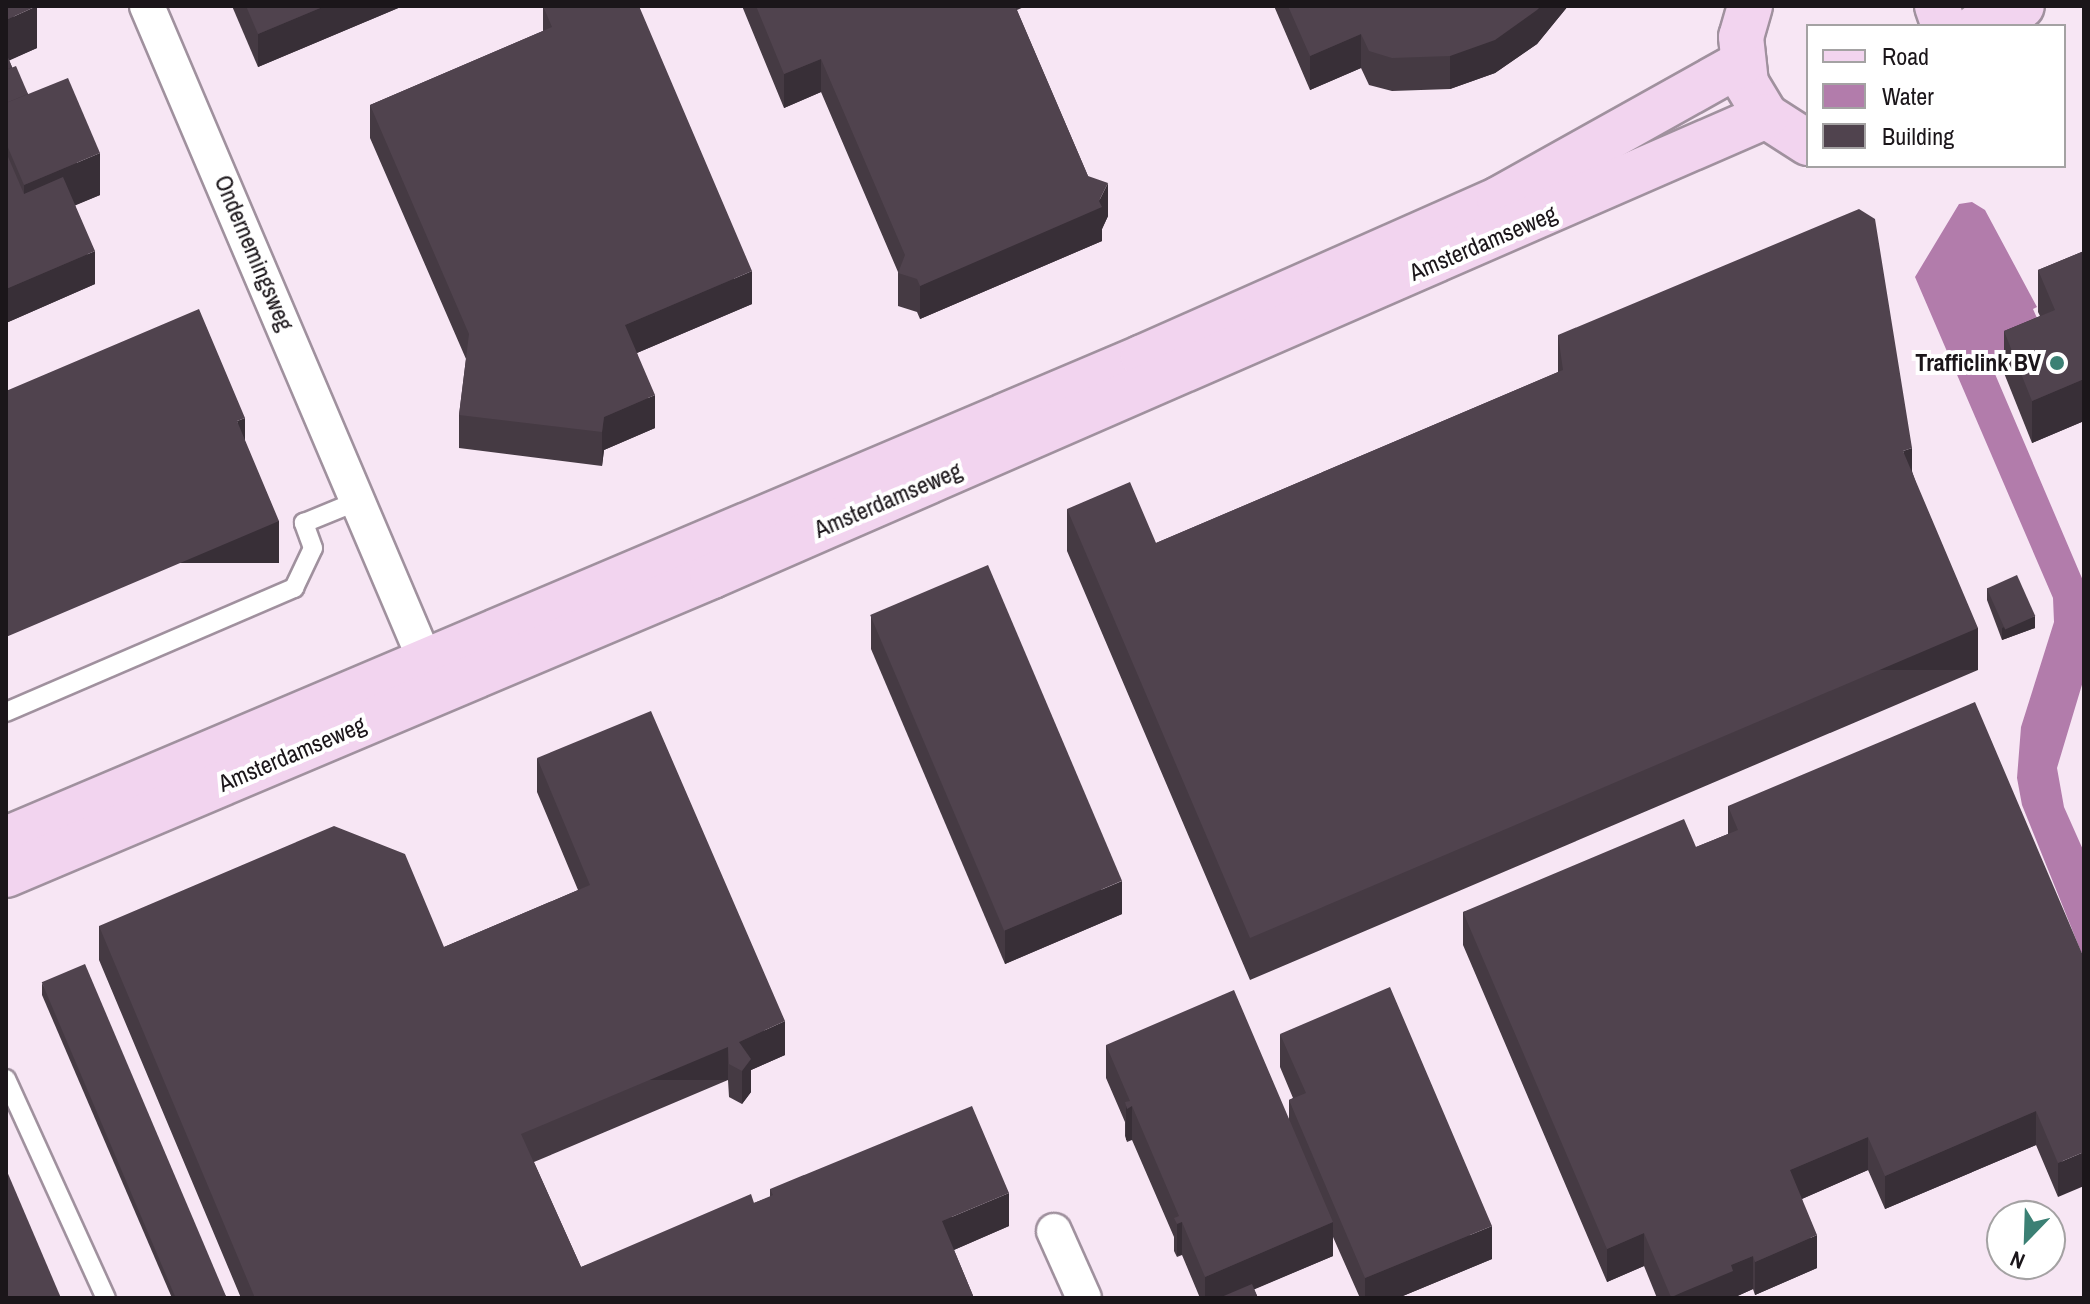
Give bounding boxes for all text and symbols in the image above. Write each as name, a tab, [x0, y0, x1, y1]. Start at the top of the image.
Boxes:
legend	[1806, 24, 2066, 168]
text: Road	[1882, 40, 1929, 72]
text: Water	[1882, 80, 1934, 112]
text: Building	[1882, 120, 1954, 152]
street label: Ondernemingsweg	[208, 171, 300, 335]
street label: Amsterdamseweg	[1405, 199, 1561, 287]
place label: Trafficlink BV	[1915, 349, 2041, 377]
marker: Trafficlink BV	[2048, 354, 2066, 372]
street label: Amsterdamseweg	[810, 456, 966, 544]
street label: Amsterdamseweg	[214, 710, 370, 798]
north arrow	[1986, 1200, 2066, 1280]
text: N	[2006, 1244, 2029, 1277]

